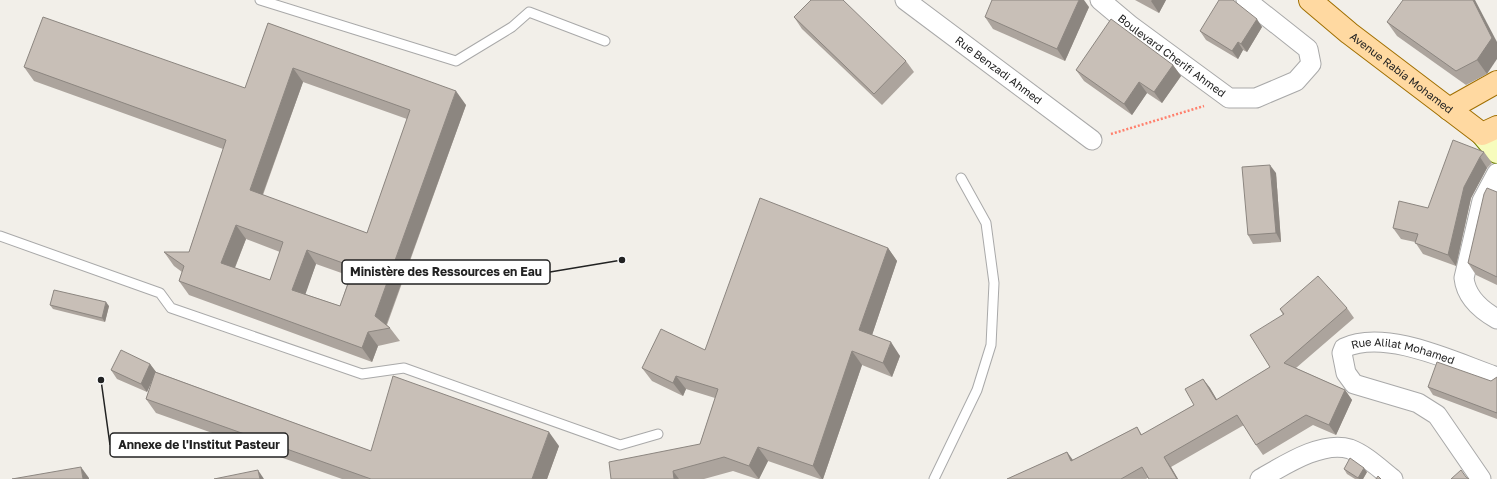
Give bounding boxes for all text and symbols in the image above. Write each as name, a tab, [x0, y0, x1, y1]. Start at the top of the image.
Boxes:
street label: Boulevard Cherifi Ahmed	[1116, 11, 1229, 99]
street label: Avenue Rabia Mohamed	[1348, 29, 1456, 116]
street label: Rue Benzadi Ahmed	[953, 33, 1045, 106]
callout: Ministère des Ressources en Eau	[342, 260, 550, 284]
text: Ministère des Ressources en Eau	[350, 264, 542, 279]
street label: Rue Alilat Mohamed	[1350, 335, 1457, 367]
callout: Annexe de l'Institut Pasteur	[110, 433, 288, 457]
text: Annexe de l'Institut Pasteur	[118, 437, 280, 452]

